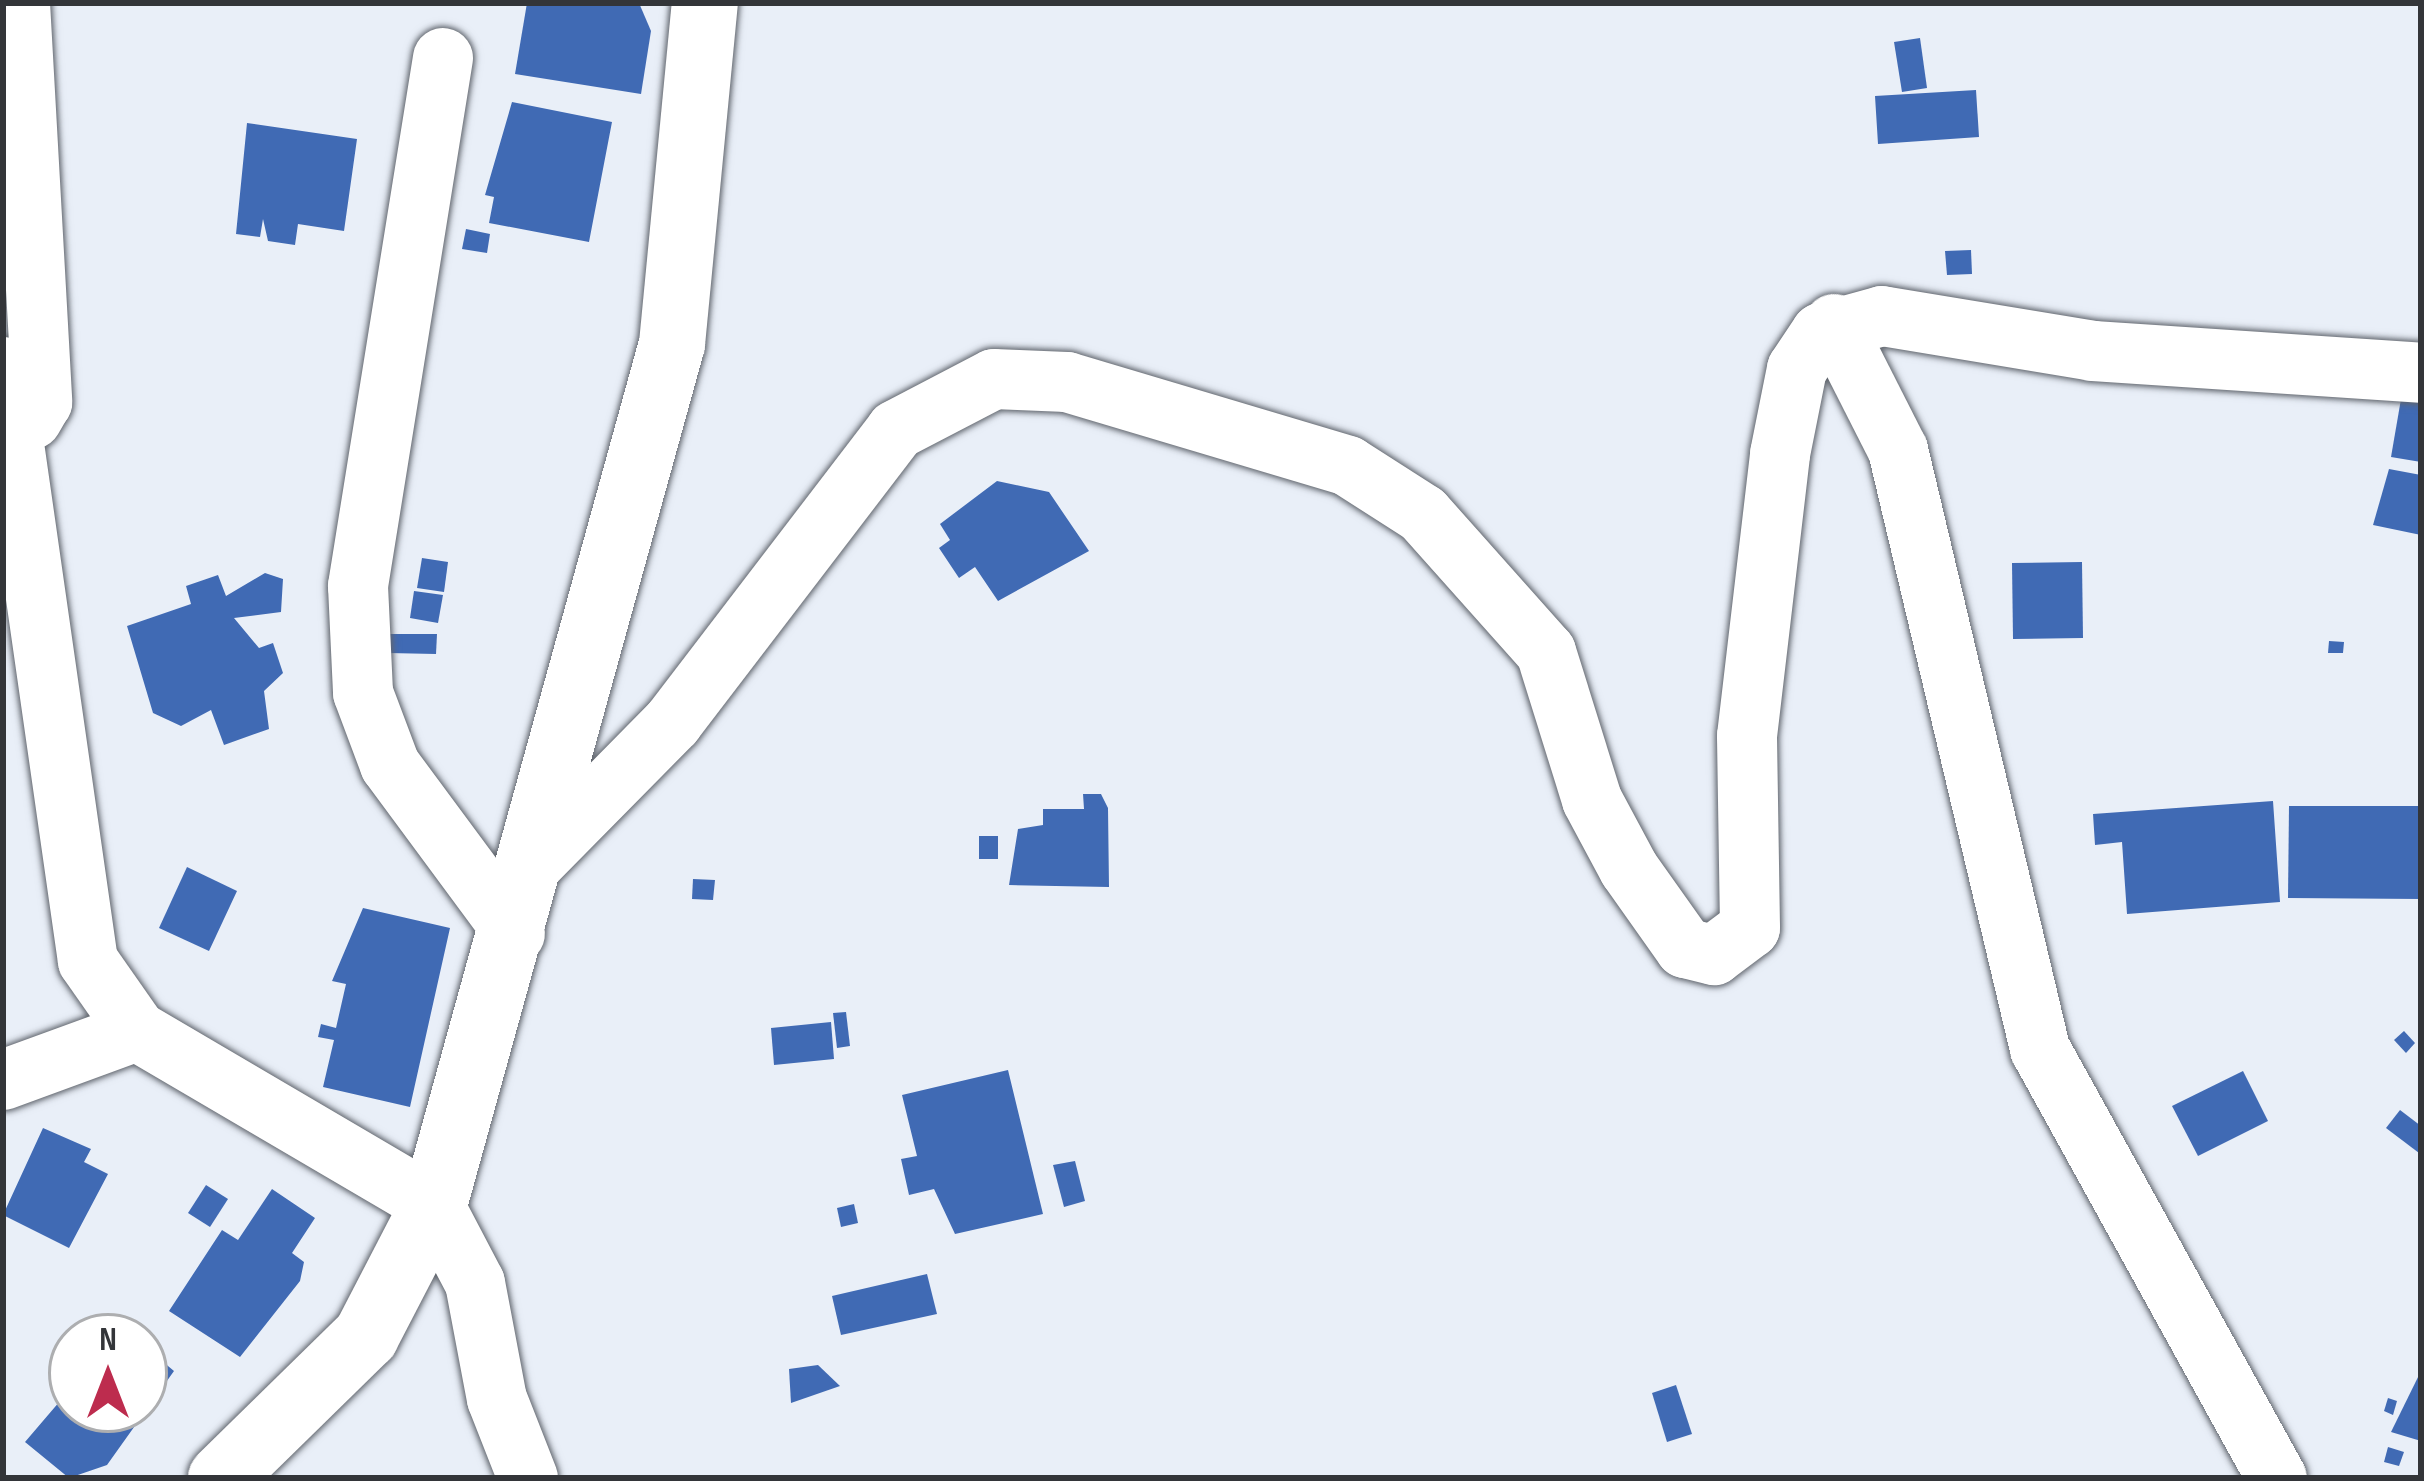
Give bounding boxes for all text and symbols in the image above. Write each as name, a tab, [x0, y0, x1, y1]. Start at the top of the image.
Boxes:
north arrow	[48, 1313, 168, 1433]
text: N	[99, 1320, 117, 1360]

